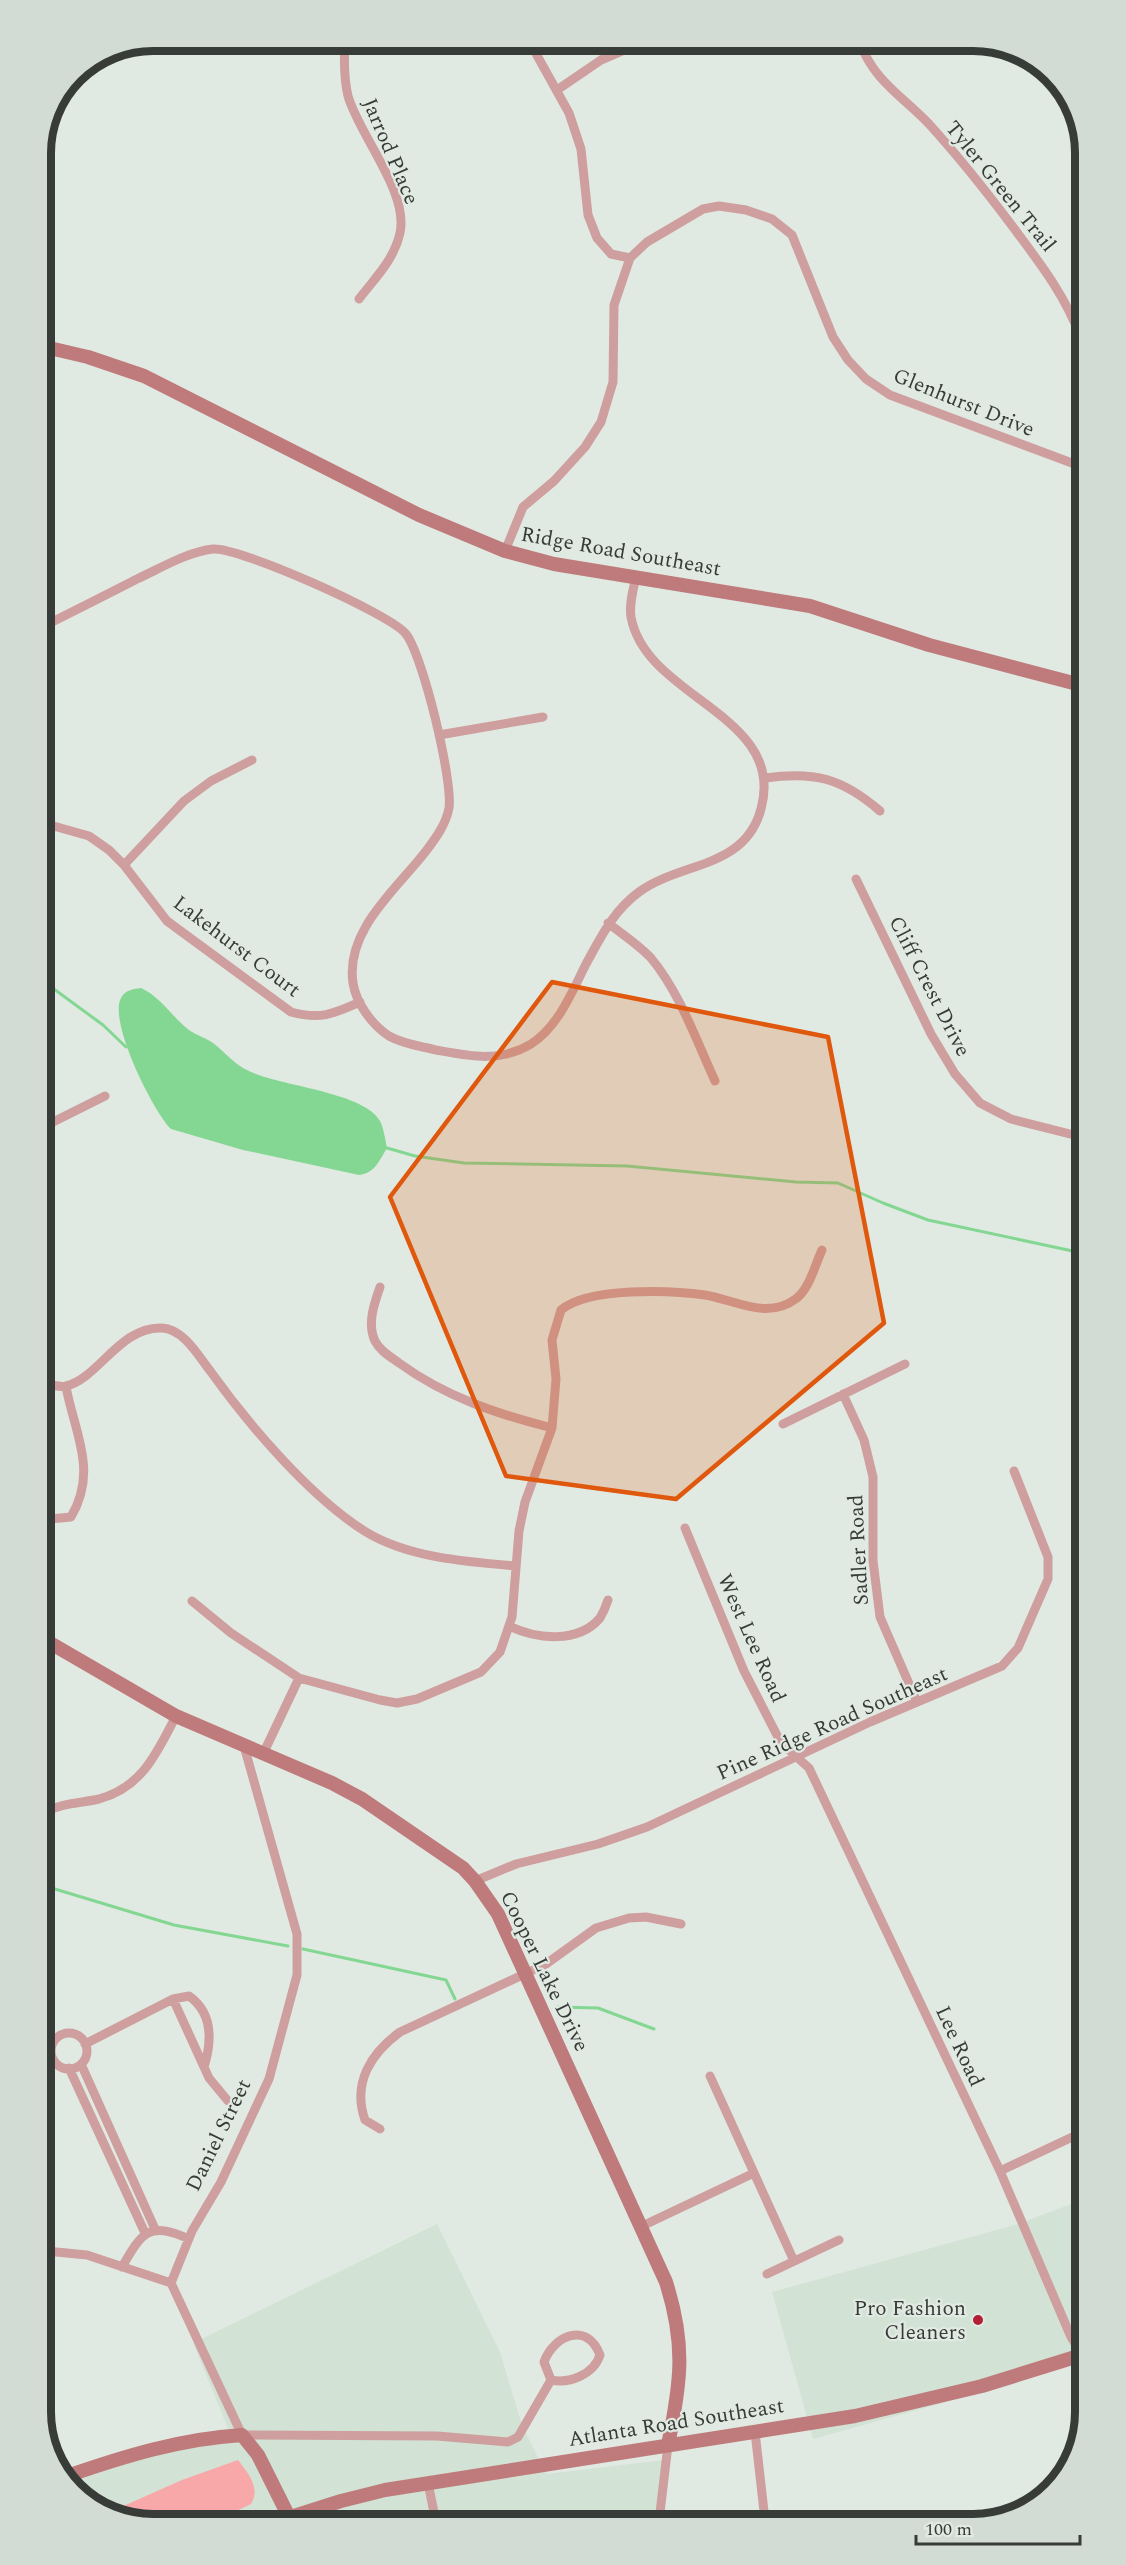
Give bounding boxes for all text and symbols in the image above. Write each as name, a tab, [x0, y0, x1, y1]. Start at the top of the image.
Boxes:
street label: Jarrod Place	[353, 93, 427, 210]
street label: Tyler Green Trail	[937, 114, 1063, 259]
street label: Glenhurst Drive	[888, 360, 1039, 446]
street label: Ridge Road Southeast	[518, 519, 723, 585]
street label: Lakehurst Court	[166, 888, 307, 1006]
street label: Cliff Crest Drive	[880, 910, 978, 1062]
street label: Sadler Road	[840, 1494, 878, 1606]
street label: West Lee Road	[708, 1569, 794, 1708]
street label: Pine Ridge Road Southeast	[712, 1658, 953, 1789]
street label: Cooper Lake Drive	[491, 1886, 597, 2057]
street label: Lee Road	[926, 2001, 992, 2092]
street label: Daniel Street	[178, 2074, 260, 2197]
place label: Pro Fashion Cleaners	[854, 2293, 966, 2349]
marker: Pro Fashion Cleaners	[971, 2313, 985, 2327]
street label: Atlanta Road Southeast	[566, 2390, 786, 2456]
scale bar	[916, 2508, 1080, 2546]
text: 100 m	[925, 2516, 972, 2543]

